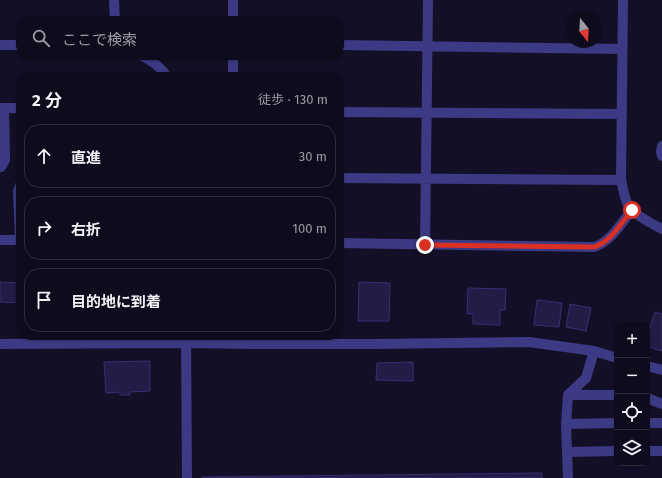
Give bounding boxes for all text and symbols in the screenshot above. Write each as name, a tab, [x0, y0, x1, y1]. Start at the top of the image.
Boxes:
north arrow	[566, 12, 602, 48]
search box	[16, 16, 344, 60]
icon: search	[30, 27, 52, 49]
text: ここで検索	[62, 31, 137, 49]
text: 2 分	[32, 90, 62, 111]
text: 徒歩 · 130 m	[258, 92, 328, 107]
icon: ahead	[33, 145, 55, 167]
text: 直進	[71, 149, 101, 167]
text: 30 m	[299, 149, 327, 164]
route start	[623, 201, 641, 219]
icon: right	[33, 217, 55, 239]
text: 右折	[71, 221, 101, 239]
text: 100 m	[292, 221, 327, 236]
route end	[416, 236, 434, 254]
icon: arrive	[33, 289, 55, 311]
text: 目的地に到着	[71, 293, 161, 311]
map controls	[614, 322, 650, 466]
button: +	[614, 322, 650, 358]
button: −	[614, 358, 650, 394]
button: locate	[614, 394, 650, 430]
button: layers	[614, 430, 650, 466]

